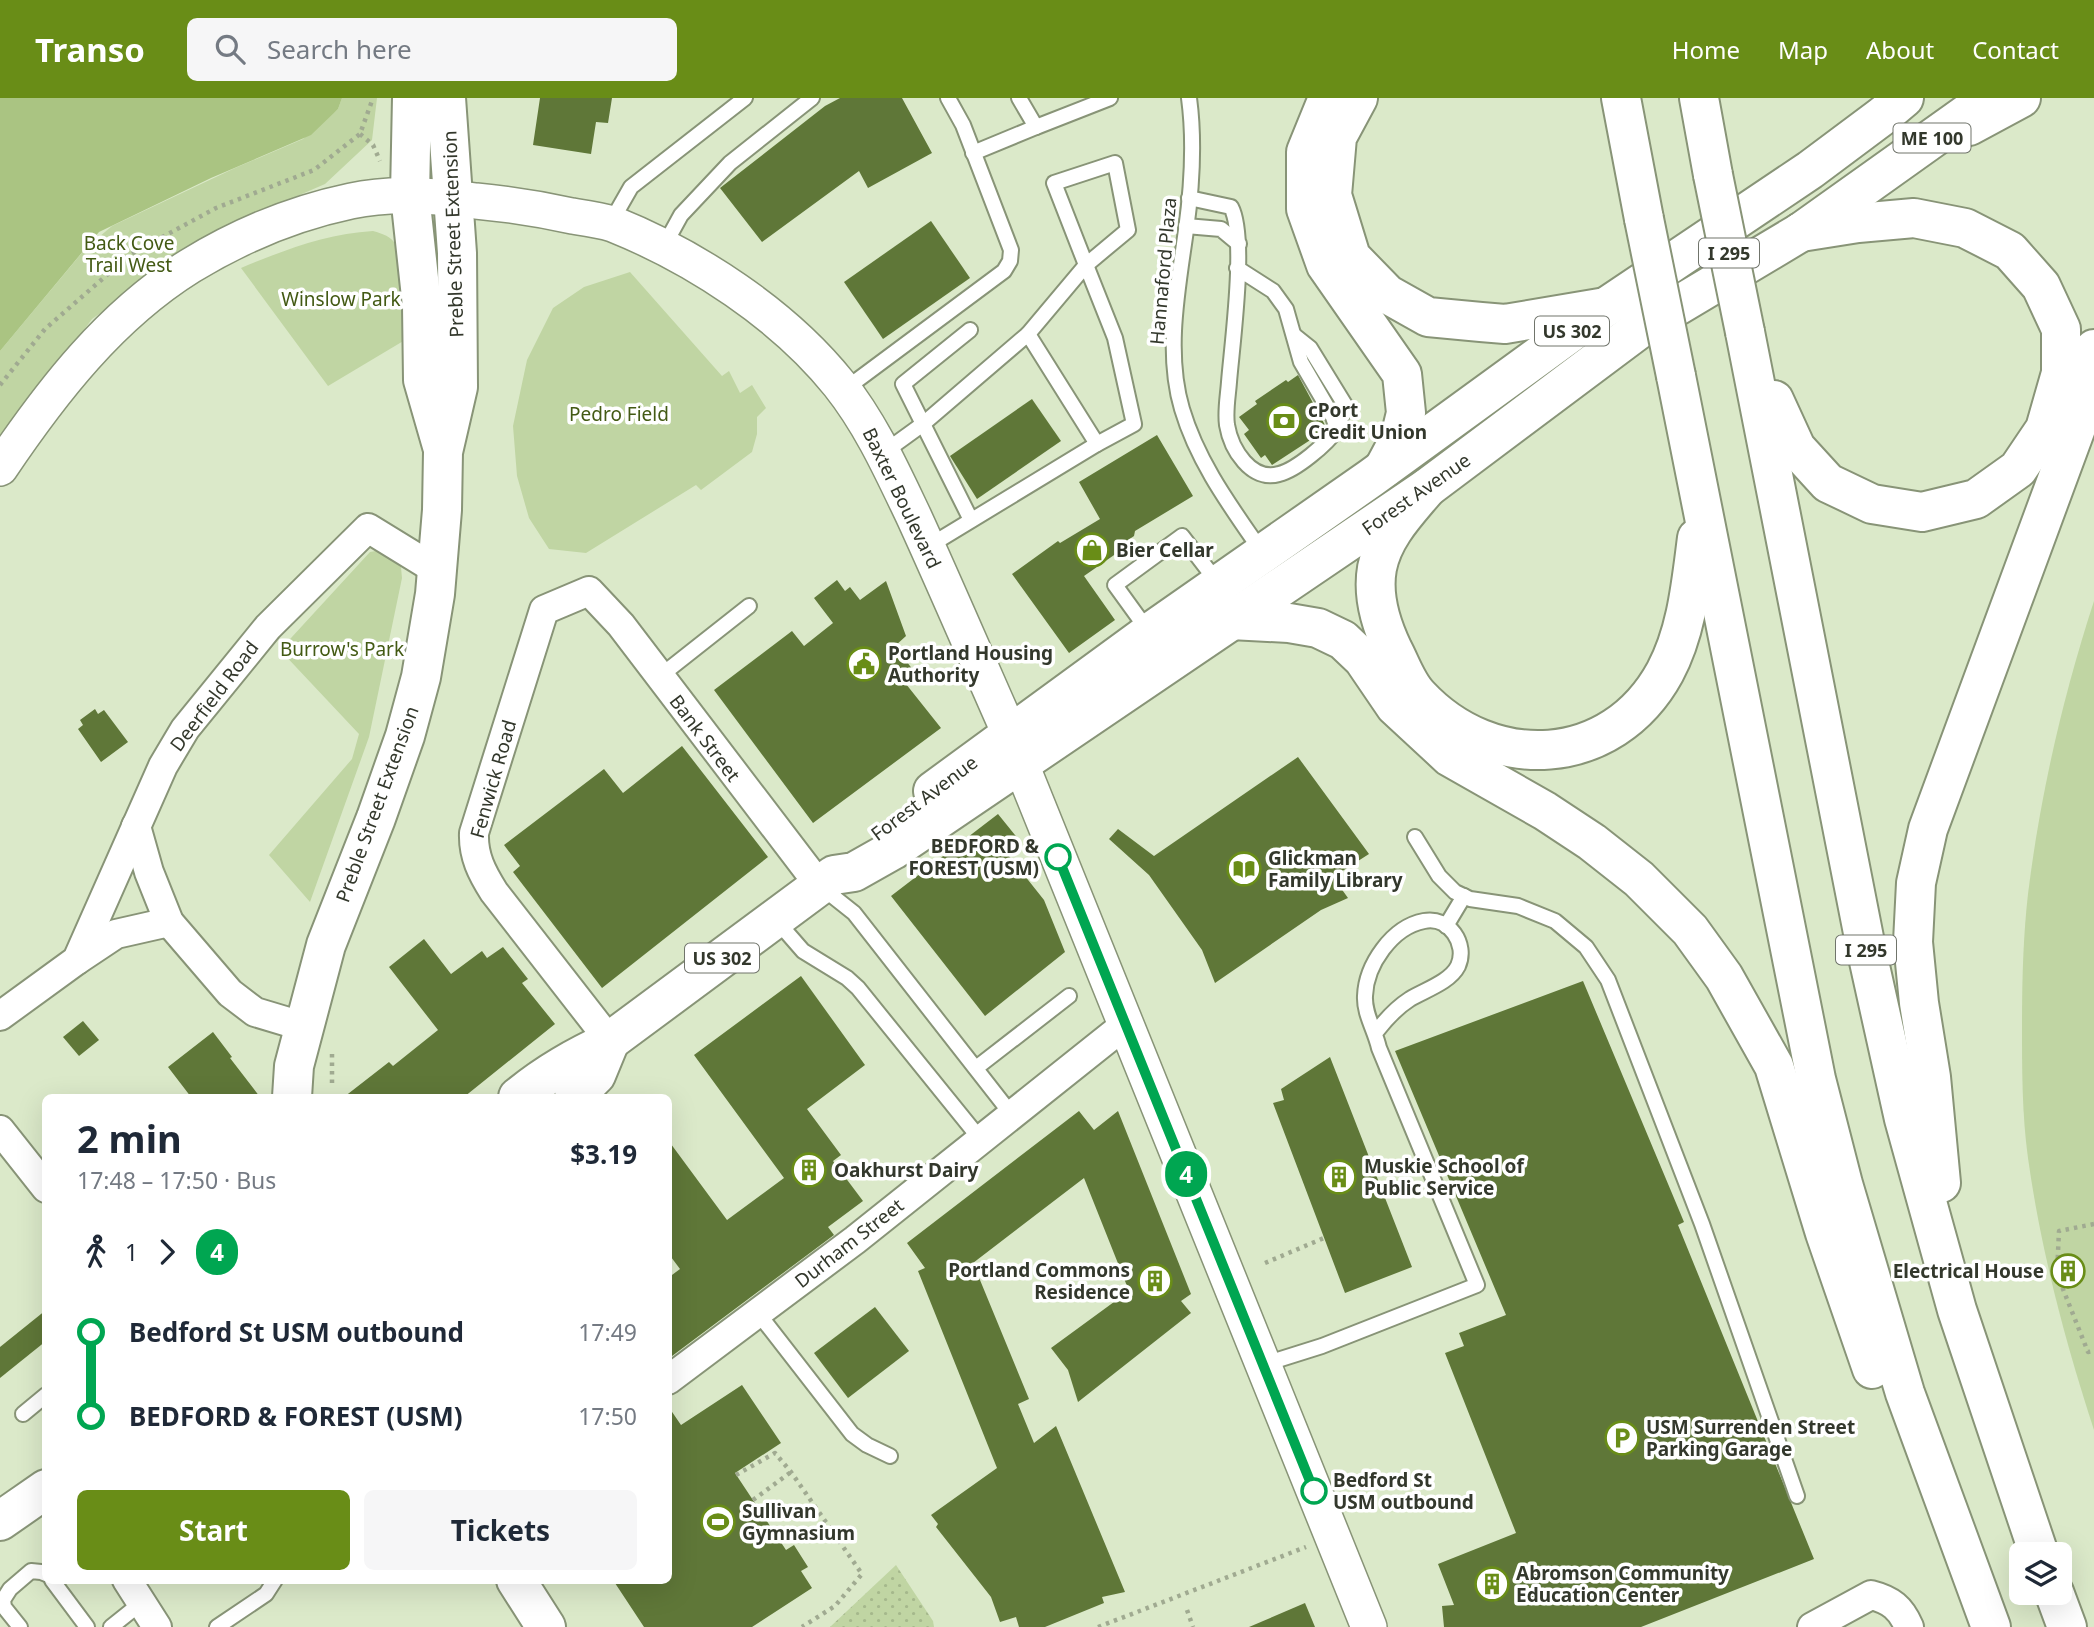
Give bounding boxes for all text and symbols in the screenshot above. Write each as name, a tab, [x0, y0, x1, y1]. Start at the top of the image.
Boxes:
search box	[187, 18, 677, 81]
text: Transo	[35, 27, 145, 72]
icon: search	[211, 30, 249, 68]
text: Search here	[267, 31, 412, 67]
text: Home	[1672, 33, 1740, 66]
text: Map	[1778, 33, 1828, 66]
text: About	[1866, 33, 1934, 66]
text: Contact	[1972, 33, 2059, 66]
road number: ME 100	[1894, 124, 1970, 153]
street label: Preble Street Extension	[436, 130, 470, 338]
street label: Hannaford Plaza	[1144, 196, 1182, 346]
park label: Back Cove Trail West	[84, 230, 174, 278]
road number: I 295	[1699, 238, 1759, 268]
park label: Winslow Park	[281, 286, 401, 312]
road number: US 302	[1535, 316, 1609, 345]
place label: cPort Credit Union	[1308, 397, 1427, 445]
park label: Pedro Field	[569, 401, 669, 427]
bank icon: cPort Credit Union	[1265, 402, 1303, 440]
street label: Baxter Boulevard	[857, 423, 947, 573]
street label: Forest Avenue	[1356, 447, 1476, 541]
shop icon: Bier Cellar	[1073, 531, 1111, 569]
place label: Bier Cellar	[1116, 537, 1214, 563]
street label: Deerfield Road	[164, 635, 264, 757]
park label: Burrow's Park	[280, 636, 404, 662]
place label: Portland Housing Authority	[888, 640, 1053, 688]
public building icon: Portland Housing Authority	[845, 645, 883, 683]
street label: Bank Street	[664, 689, 746, 787]
street label: Preble Street Extension	[329, 702, 425, 906]
street label: Fenwick Road	[464, 717, 522, 841]
street label: Forest Avenue	[865, 749, 983, 847]
place label: BEDFORD & FOREST (USM)	[908, 833, 1040, 881]
marker: BEDFORD & FOREST (USM)	[1045, 844, 1071, 870]
place label: Glickman Family Library	[1268, 845, 1403, 893]
library icon: Glickman Family Library	[1225, 850, 1263, 888]
road number: I 295	[1836, 936, 1896, 964]
road number: US 302	[685, 944, 759, 972]
text: 2 min	[77, 1112, 182, 1164]
text: $3.19	[570, 1136, 637, 1172]
building icon: Oakhurst Dairy	[790, 1151, 828, 1189]
line badge: 4	[1163, 1151, 1209, 1197]
place label: Muskie School of Public Service	[1364, 1153, 1525, 1201]
place label: Oakhurst Dairy	[834, 1157, 979, 1183]
text: 4	[1179, 1157, 1193, 1190]
building icon: Muskie School of Public Service	[1320, 1158, 1358, 1196]
text: 17:48 – 17:50 · Bus	[77, 1164, 276, 1196]
street label: Durham Street	[789, 1192, 909, 1294]
icon: walk	[77, 1233, 115, 1271]
icon: forward	[148, 1233, 186, 1271]
text: 4	[210, 1235, 224, 1268]
text: 1	[125, 1236, 138, 1268]
building icon: Electrical House	[2049, 1252, 2087, 1290]
place label: Portland Commons Residence	[948, 1257, 1130, 1305]
place label: Electrical House	[1893, 1258, 2044, 1284]
building icon: Portland Commons Residence	[1136, 1262, 1174, 1300]
text: Bedford St USM outbound	[129, 1314, 464, 1350]
text: 17:49	[578, 1316, 637, 1348]
text: BEDFORD & FOREST (USM)	[129, 1398, 463, 1434]
text: 17:50	[578, 1400, 637, 1432]
place label: USM Surrenden Street Parking Garage	[1646, 1414, 1855, 1462]
parking icon: USM Surrenden Street Parking Garage	[1603, 1419, 1641, 1457]
place label: Bedford St USM outbound	[1333, 1467, 1474, 1515]
marker: Bedford St USM outbound	[1301, 1478, 1327, 1504]
button: Start	[77, 1490, 350, 1570]
button: Tickets	[364, 1490, 637, 1570]
place label: Sullivan Gymnasium	[742, 1498, 855, 1546]
sports icon: Sullivan Gymnasium	[699, 1503, 737, 1541]
map controls	[2009, 1542, 2072, 1605]
button: layers	[2009, 1542, 2072, 1605]
place label: Abromson Community Education Center	[1516, 1560, 1729, 1608]
building icon: Abromson Community Education Center	[1473, 1565, 1511, 1603]

